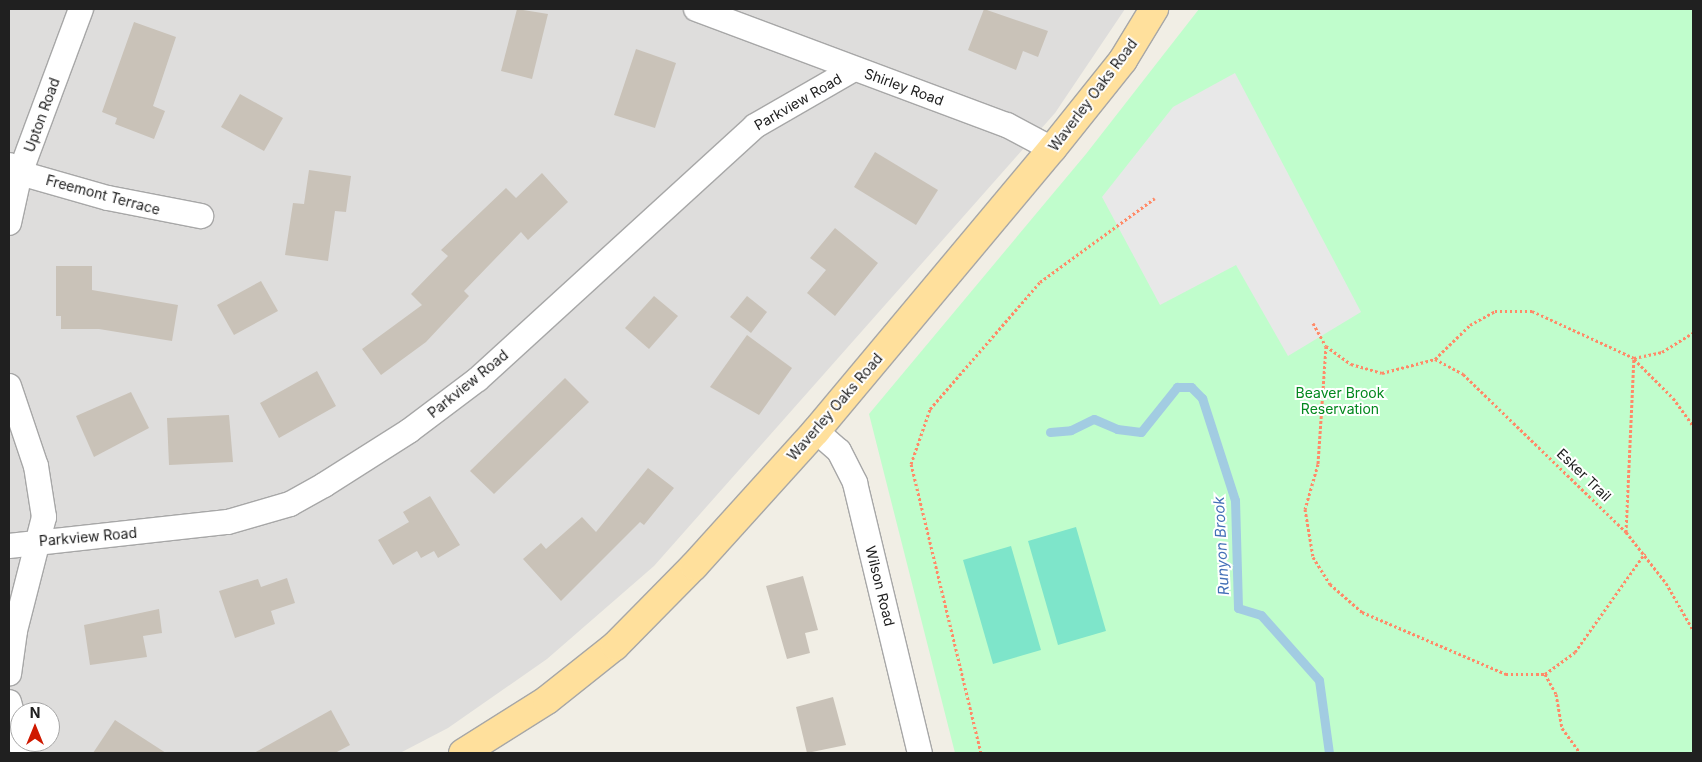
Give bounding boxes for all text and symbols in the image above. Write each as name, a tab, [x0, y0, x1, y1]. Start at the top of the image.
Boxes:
street label: Waverley Oaks Road	[1045, 35, 1141, 155]
street label: Shirley Road	[862, 65, 946, 109]
street label: Parkview Road	[751, 70, 845, 134]
street label: Upton Road	[21, 76, 63, 154]
street label: Freemont Terrace	[44, 172, 162, 218]
street label: Parkview Road	[425, 347, 511, 421]
street label: Waverley Oaks Road	[784, 350, 886, 464]
park label: Beaver Brook Reservation	[1296, 385, 1384, 418]
street label: Esker Trail	[1553, 445, 1615, 505]
water label: Runyon Brook	[1209, 496, 1233, 596]
street label: Parkview Road	[38, 524, 138, 550]
street label: Wilson Road	[862, 544, 898, 628]
north arrow	[10, 702, 60, 752]
text: N	[30, 704, 40, 721]

